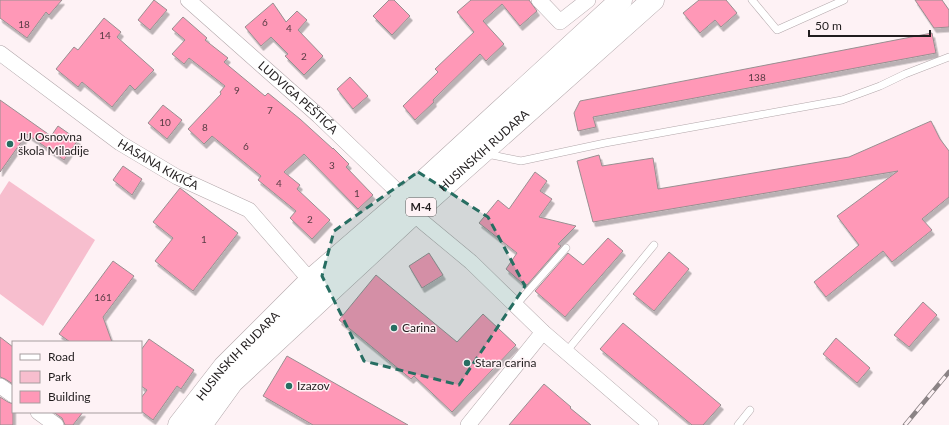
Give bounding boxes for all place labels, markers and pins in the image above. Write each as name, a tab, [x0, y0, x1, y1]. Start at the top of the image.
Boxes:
place label: JU Osnovna škola Miladije	[18, 129, 89, 158]
marker: JU Osnovna škola Miladije	[5, 139, 15, 149]
place label: Carina	[402, 320, 436, 335]
marker: Carina	[389, 323, 399, 333]
place label: Stara carina	[475, 355, 536, 370]
marker: Stara carina	[462, 358, 472, 368]
place label: Izazov	[297, 378, 331, 393]
marker: Izazov	[284, 381, 294, 391]

